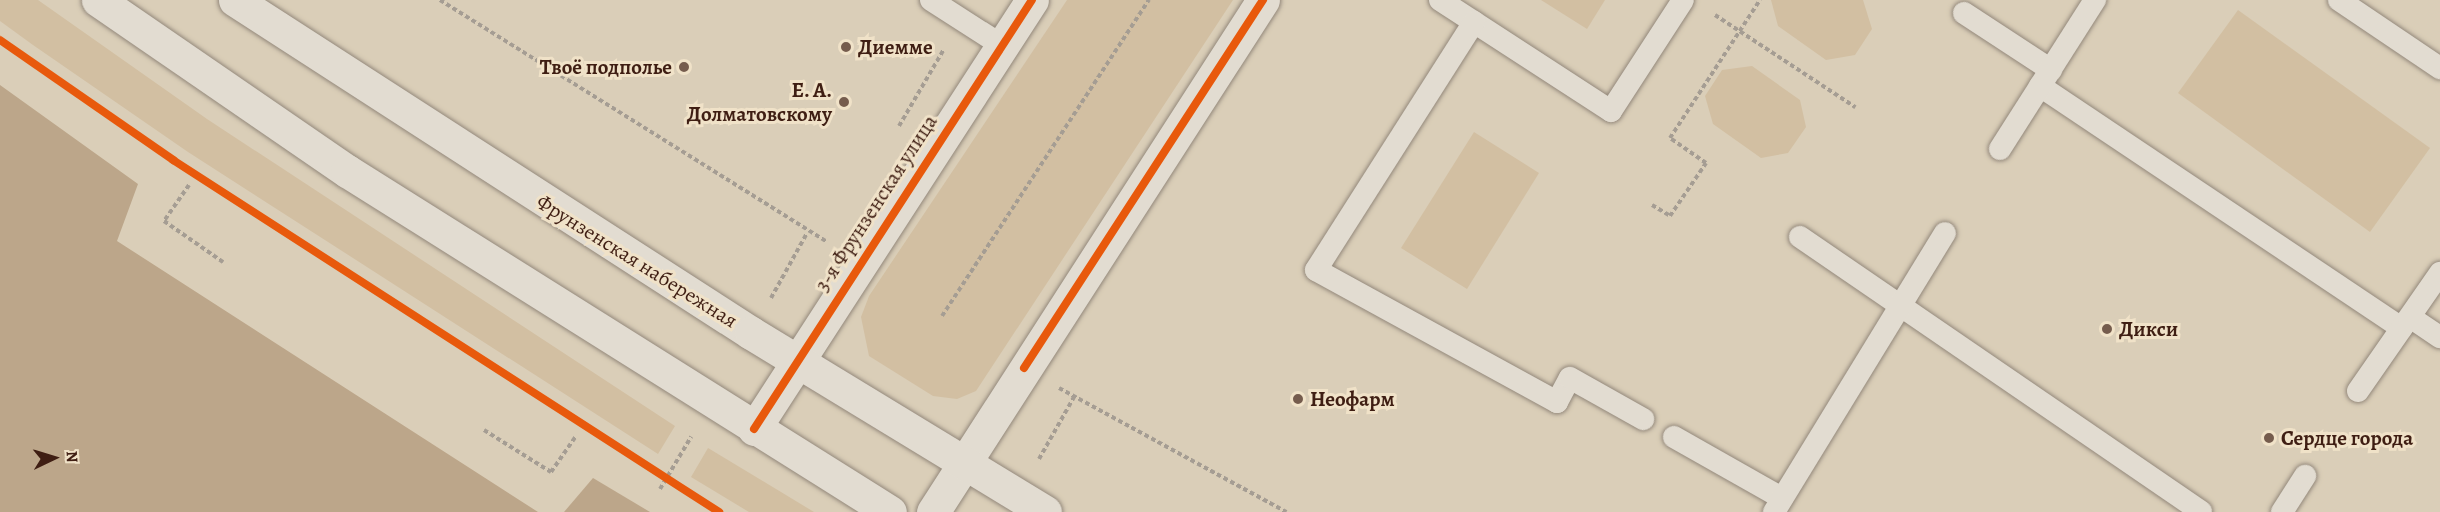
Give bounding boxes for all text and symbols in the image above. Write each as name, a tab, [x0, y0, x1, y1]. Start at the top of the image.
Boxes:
place label: Диемме	[858, 34, 933, 60]
marker: Диемме	[839, 40, 853, 54]
place label: Твоё подполье	[540, 54, 672, 80]
marker: Твоё подполье	[677, 60, 691, 74]
place label: Е. А. Долматовскому	[687, 77, 832, 127]
marker: Е. А. Долматовскому	[837, 95, 851, 109]
street label: 3-я Фрунзенская улица	[809, 110, 943, 296]
street label: Фрунзенская набережная	[532, 189, 742, 333]
place label: Дикси	[2119, 316, 2178, 342]
marker: Дикси	[2100, 322, 2114, 336]
place label: Неофарм	[1310, 386, 1395, 412]
marker: Неофарм	[1291, 392, 1305, 406]
place label: Сердце города	[2281, 425, 2413, 451]
north arrow	[24, 428, 84, 488]
marker: Сердце города	[2262, 431, 2276, 445]
text: N	[61, 450, 83, 463]

